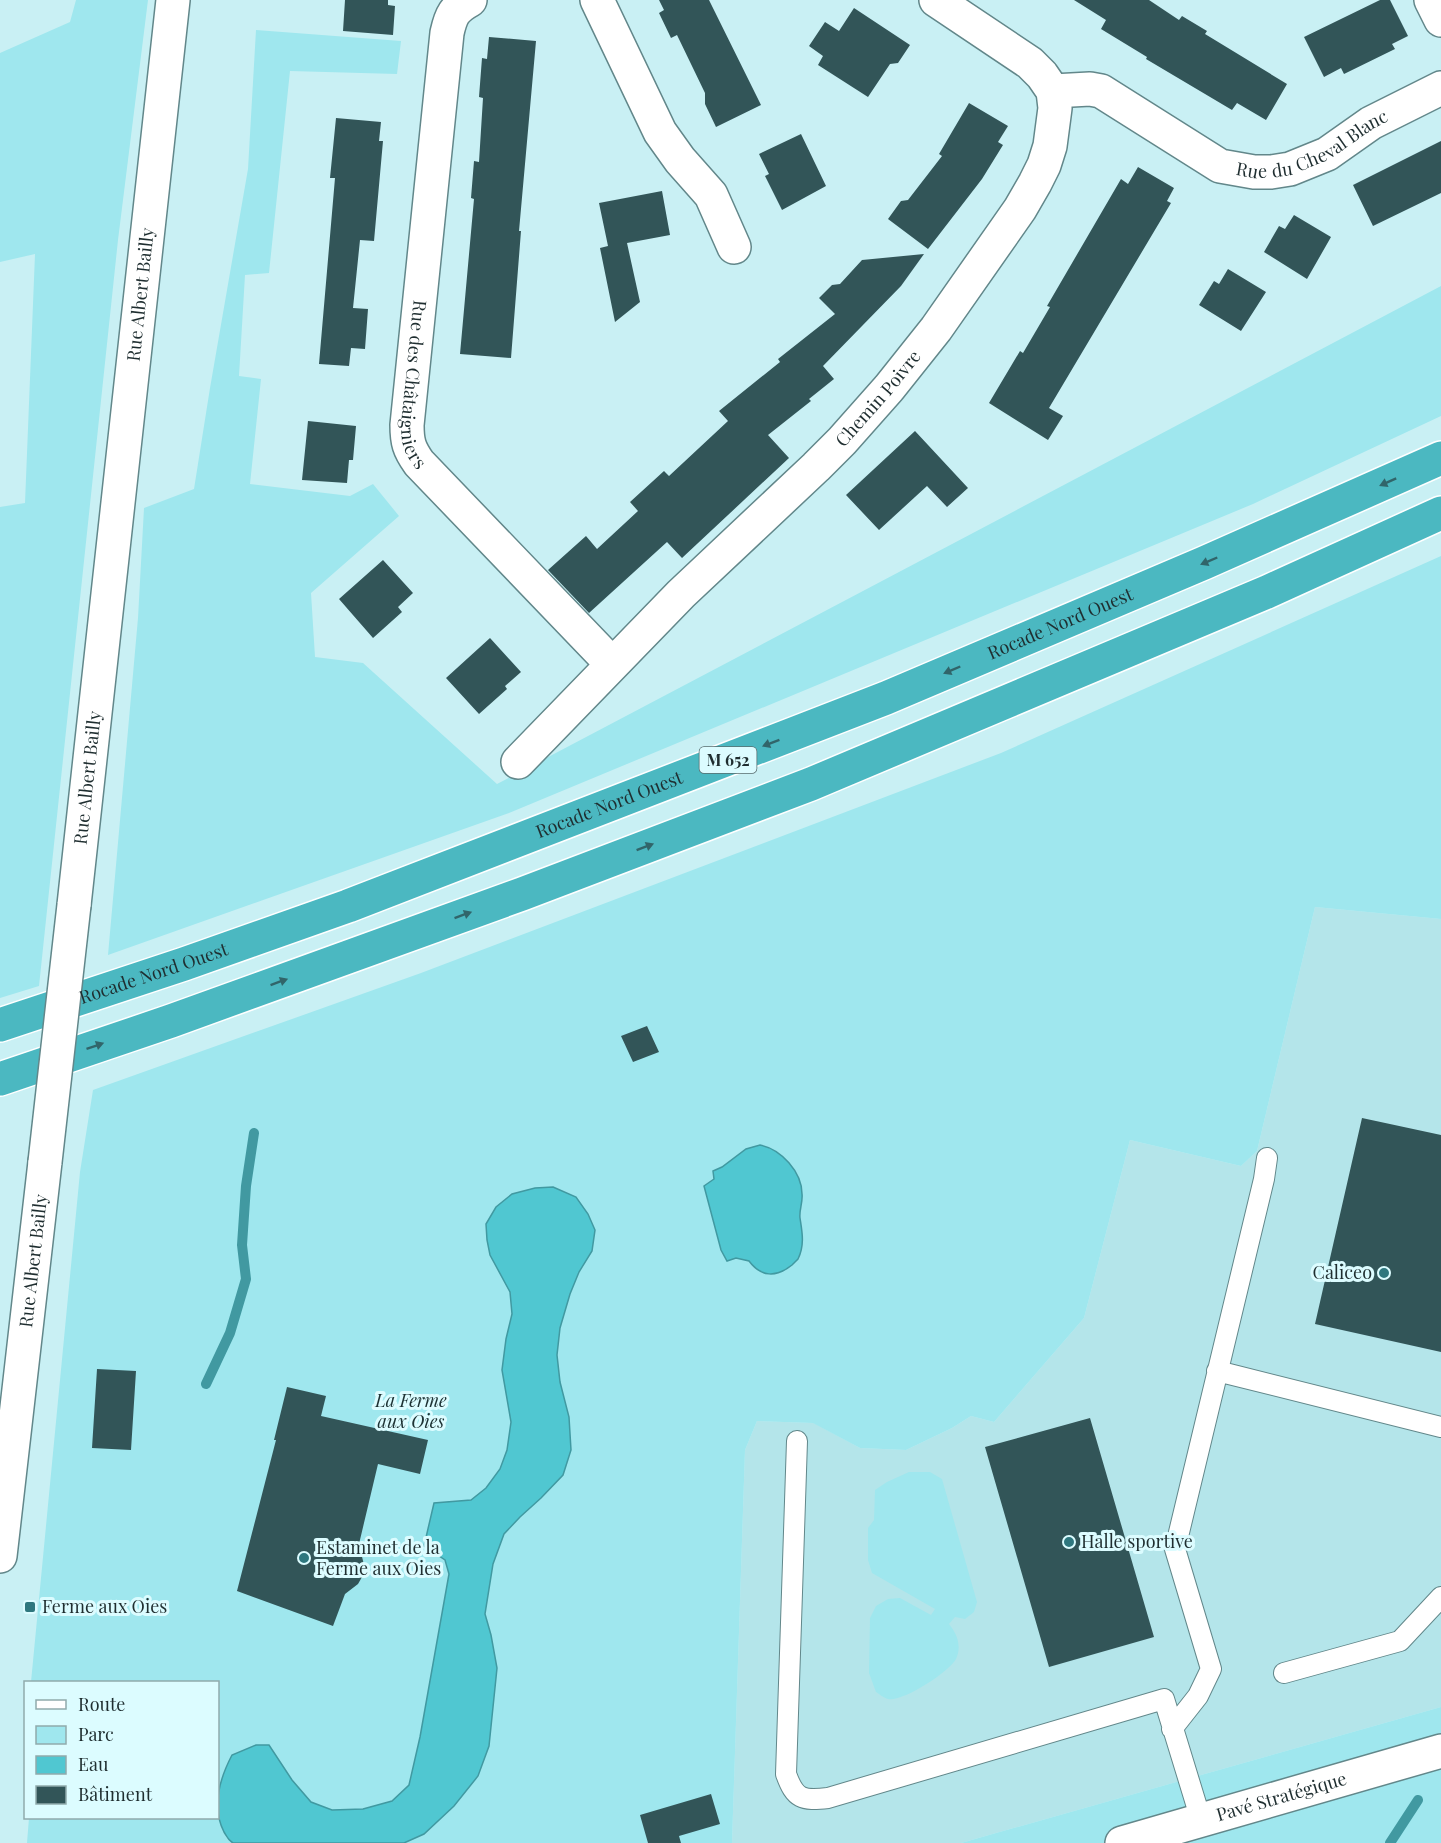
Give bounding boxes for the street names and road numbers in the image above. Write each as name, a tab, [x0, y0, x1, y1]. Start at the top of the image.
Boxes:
street label: Rue du Cheval Blanc	[1234, 104, 1392, 184]
street label: Rue Albert Bailly	[121, 226, 159, 363]
street label: Rue des Châtaigniers	[396, 299, 433, 474]
street label: Chemin Poivre	[830, 345, 926, 451]
street label: Rocade Nord Ouest	[984, 581, 1137, 665]
street label: Rue Albert Bailly	[68, 710, 106, 846]
road number: M 652	[700, 747, 756, 773]
street label: Rocade Nord Ouest	[532, 765, 686, 843]
street label: Rocade Nord Ouest	[76, 936, 232, 1009]
street label: Rue Albert Bailly	[13, 1193, 52, 1329]
street label: Pavé Stratégique	[1213, 1766, 1349, 1826]

